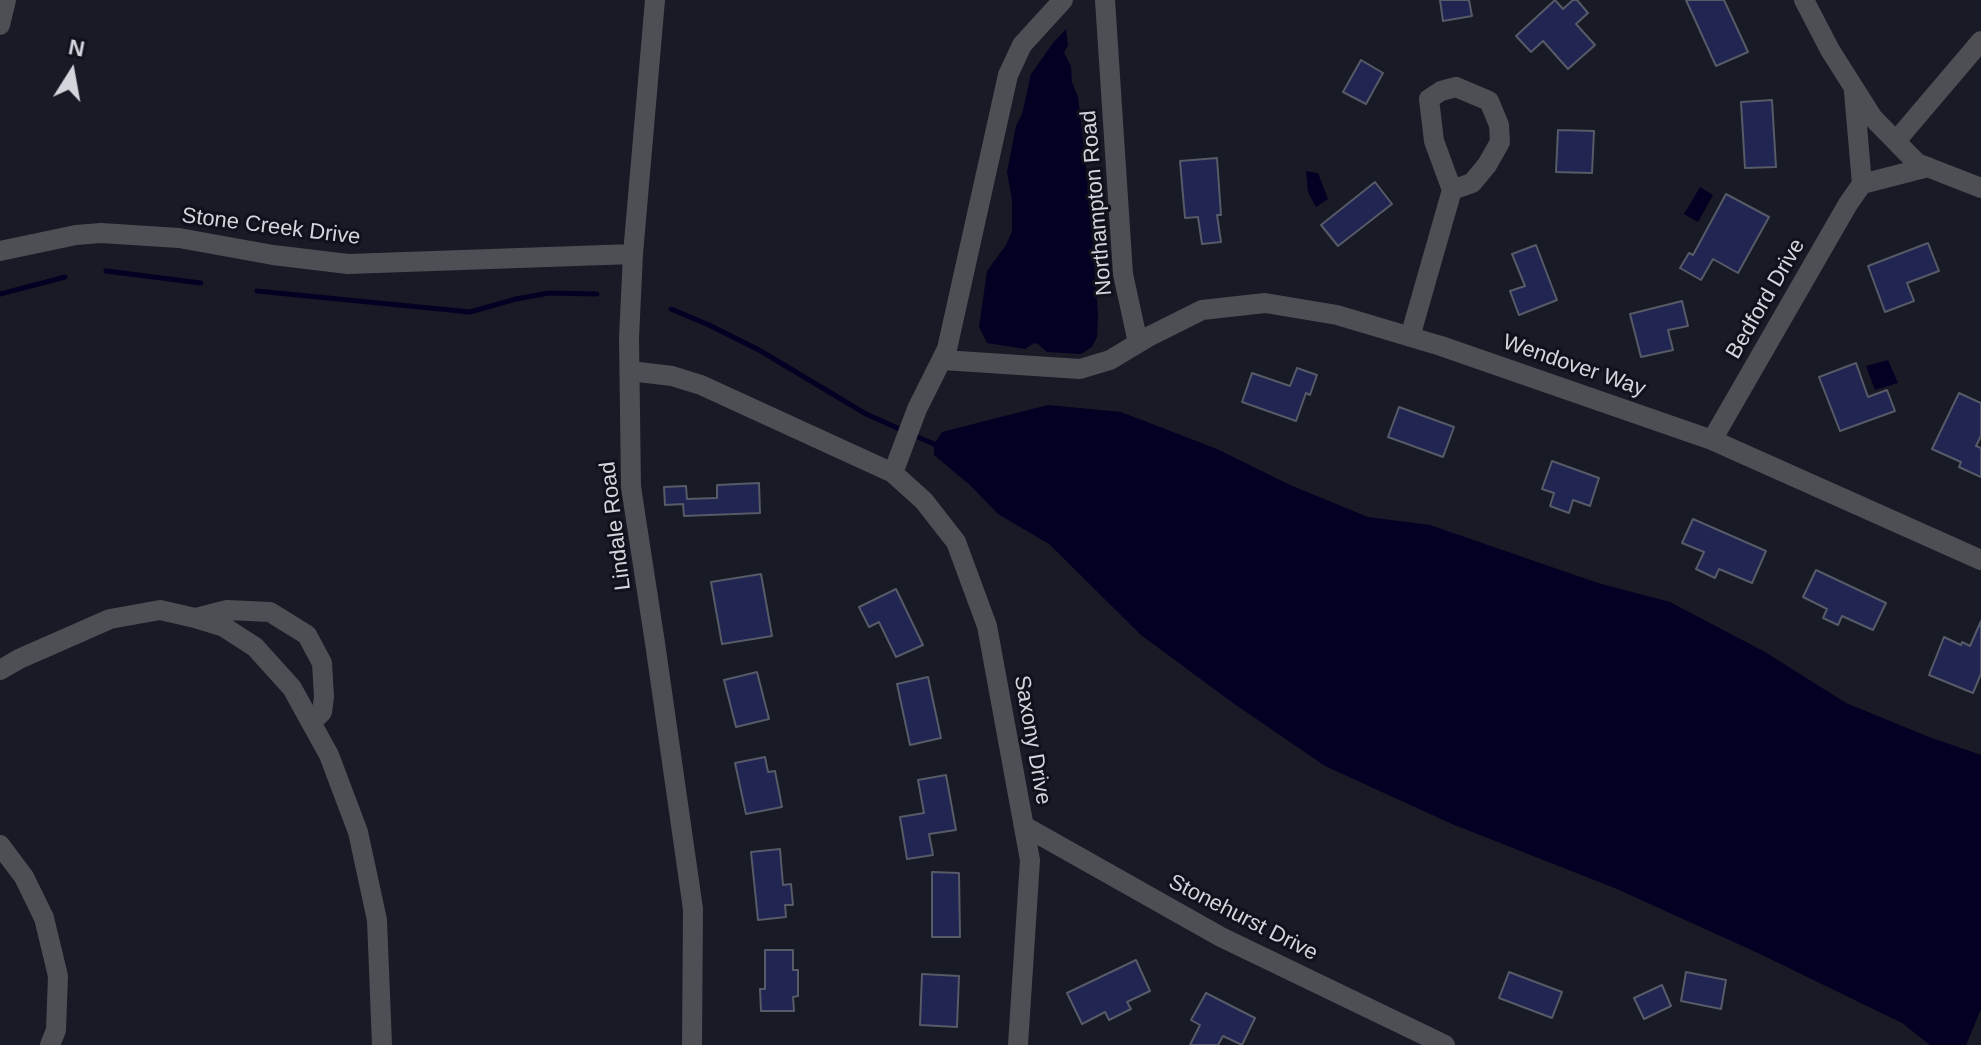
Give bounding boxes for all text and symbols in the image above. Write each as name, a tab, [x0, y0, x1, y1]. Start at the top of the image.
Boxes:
north arrow	[32, 32, 112, 112]
text: N	[66, 34, 87, 62]
street label: Northampton Road	[1076, 109, 1118, 297]
street label: Stone Creek Drive	[180, 203, 362, 251]
street label: Bedford Drive	[1721, 234, 1811, 364]
street label: Wendover Way	[1499, 329, 1649, 403]
street label: Lindale Road	[595, 460, 637, 592]
street label: Saxony Drive	[1008, 673, 1056, 807]
street label: Stonehurst Drive	[1164, 869, 1322, 967]

